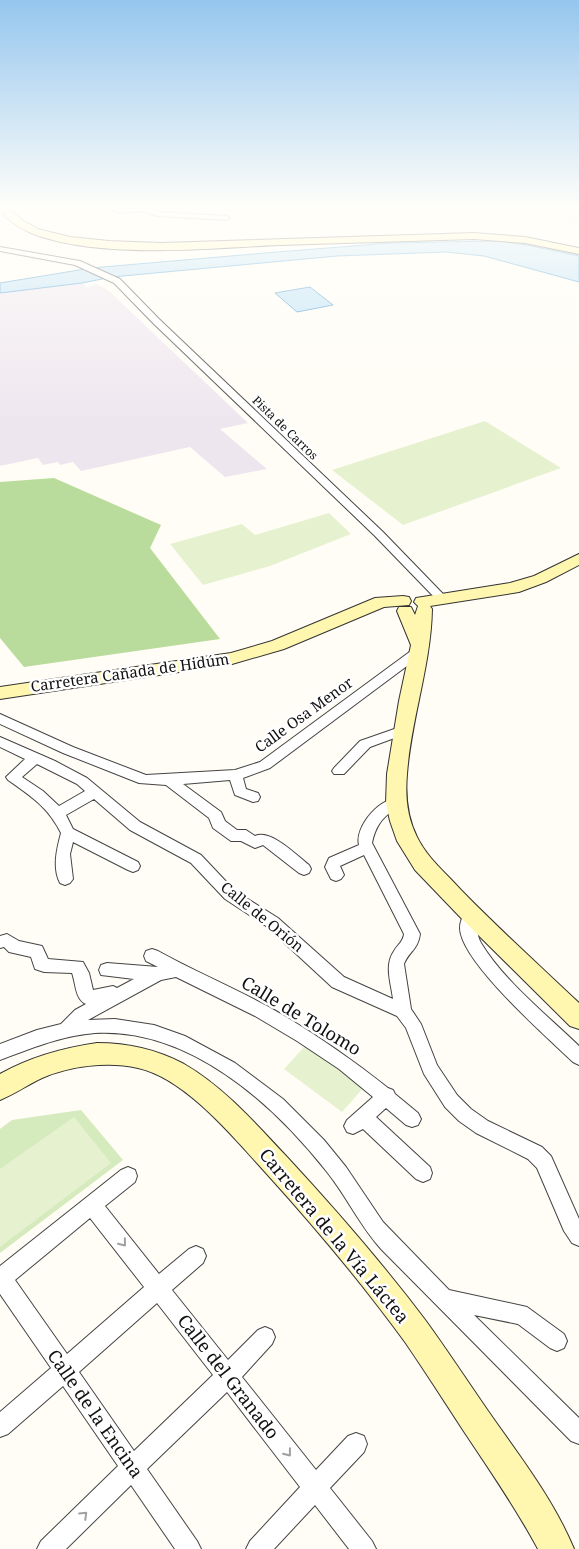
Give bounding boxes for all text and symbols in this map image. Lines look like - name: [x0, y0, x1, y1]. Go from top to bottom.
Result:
- street label: Pista de Carros: [249, 392, 322, 463]
- street label: Carretera Cañada de Hidúm: [29, 648, 230, 696]
- street label: Calle Osa Menor: [250, 672, 356, 757]
- street label: Calle de Orión: [217, 877, 309, 956]
- street label: Calle de Tolomo: [237, 970, 366, 1060]
- street label: Carretera de la Vía Láctea: [254, 1143, 415, 1328]
- one-way arrow: [117, 1237, 125, 1246]
- street label: Calle del Granado: [173, 1309, 285, 1444]
- street label: Calle de la Encina: [43, 1344, 149, 1482]
- one-way arrow: [283, 1447, 291, 1456]
- one-way arrow: [78, 1512, 87, 1521]

